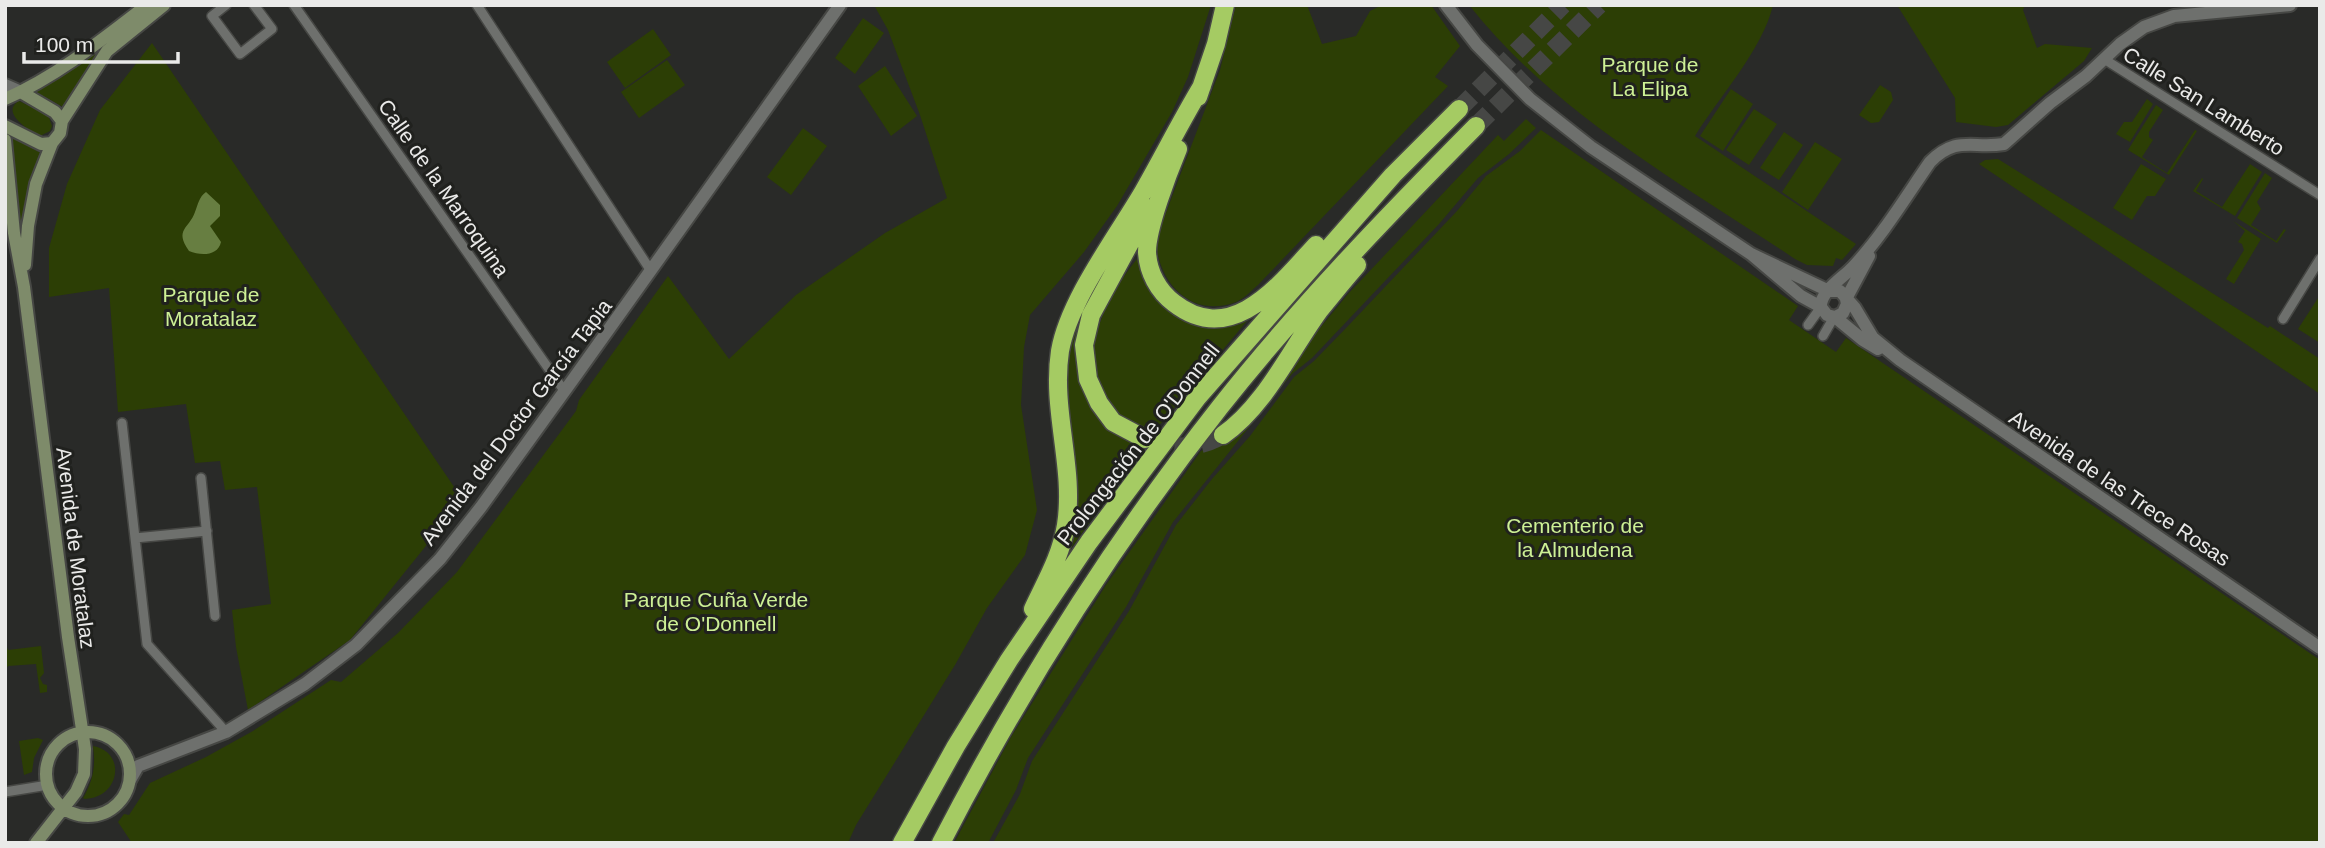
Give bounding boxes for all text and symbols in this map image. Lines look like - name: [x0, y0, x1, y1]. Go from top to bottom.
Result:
- scale bar: [24, 21, 178, 65]
- text: 100 m: [35, 33, 93, 56]
- street label: Calle San Lamberto: [2119, 42, 2289, 160]
- park label: Parque de La Elipa: [1602, 53, 1698, 100]
- street label: Calle de la Marroquina: [374, 95, 514, 281]
- park label: Parque de Moratalaz: [163, 283, 259, 330]
- street label: Avenida del Doctor García Tapia: [416, 294, 616, 549]
- street label: Prolongación de O'Donnell: [1052, 339, 1224, 549]
- street label: Avenida de las Trece Rosas: [2005, 405, 2235, 571]
- street label: Avenida de Moratalaz: [52, 446, 100, 650]
- park label: Cementerio de la Almudena: [1506, 514, 1644, 561]
- park label: Parque Cuña Verde de O'Donnell: [624, 588, 808, 635]

